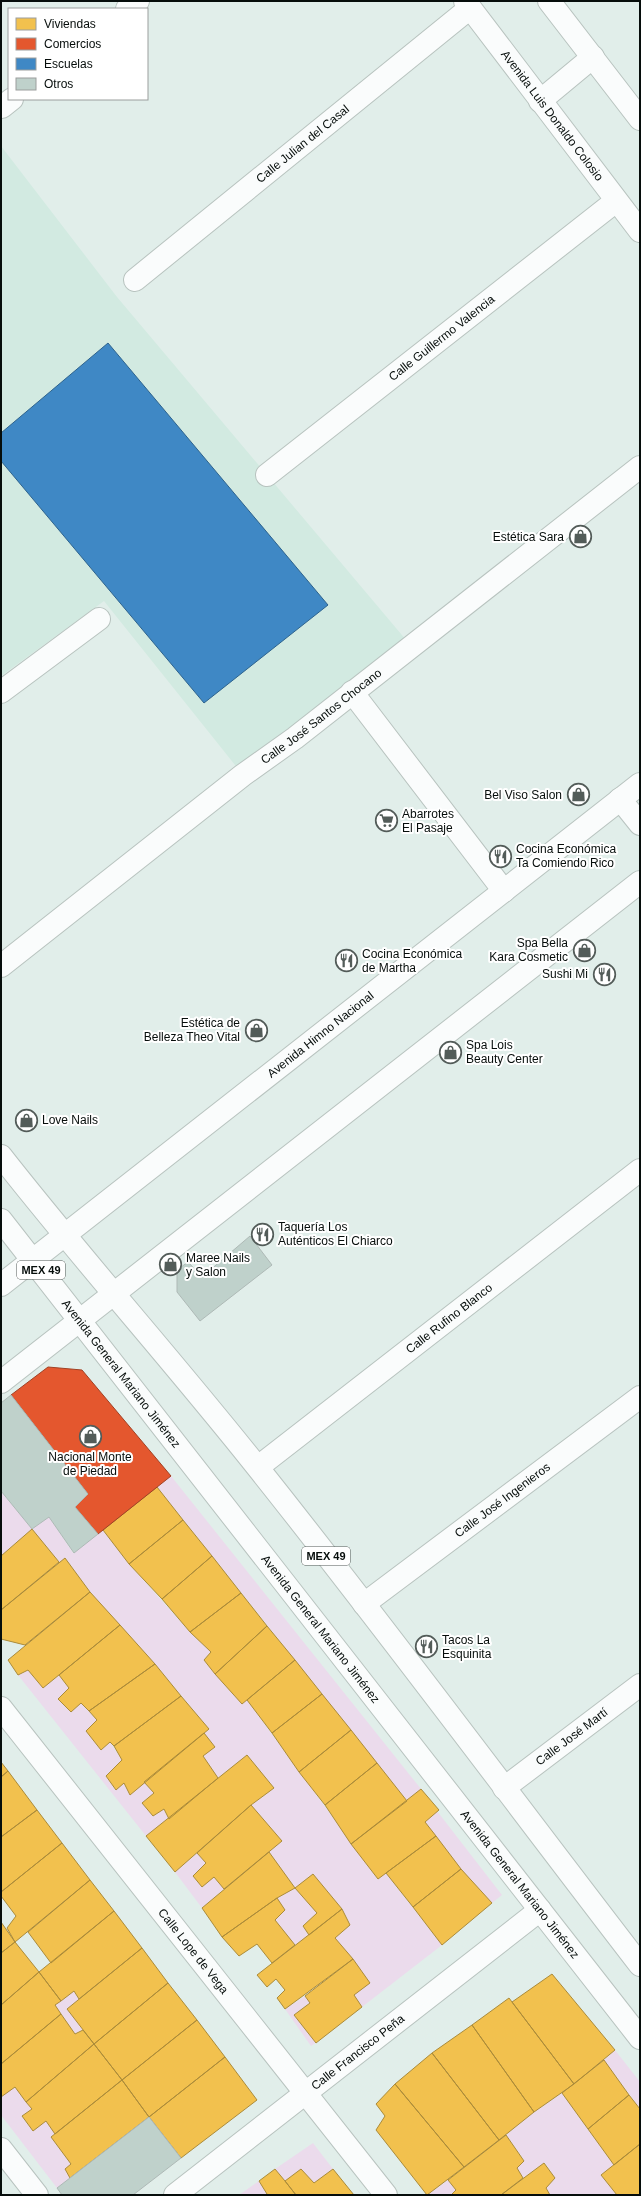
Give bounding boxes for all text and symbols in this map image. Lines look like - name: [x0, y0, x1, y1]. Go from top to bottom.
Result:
- legend: [8, 8, 148, 100]
- text: Viviendas: [44, 17, 96, 31]
- text: Comercios: [44, 37, 101, 51]
- street label: Avenida Luis Donaldo Colosio: [498, 48, 606, 184]
- text: Escuelas: [44, 57, 93, 71]
- text: Otros: [44, 77, 73, 91]
- street label: Calle Julian del Casal: [253, 102, 352, 186]
- street label: Calle Guillermo Valencia: [386, 292, 498, 384]
- shop icon: Estética Sara: [567, 524, 593, 550]
- place label: Estética Sara: [493, 530, 564, 544]
- street label: Calle José Santos Chocano: [258, 666, 385, 767]
- shop icon: Bel Viso Salon: [565, 782, 591, 808]
- place label: Bel Viso Salon: [484, 788, 562, 802]
- place label: Abarrotes El Pasaje: [402, 807, 454, 835]
- supermarket icon: Abarrotes El Pasaje: [374, 808, 400, 834]
- place label: Cocina Económica Ta Comiendo Rico: [516, 842, 616, 870]
- restaurant icon: Cocina Económica Ta Comiendo Rico: [488, 843, 514, 869]
- place label: Spa Bella Kara Cosmetic: [489, 936, 568, 964]
- shop icon: Spa Bella Kara Cosmetic: [571, 937, 597, 963]
- place label: Cocina Económica de Martha: [362, 947, 462, 975]
- restaurant icon: Cocina Económica de Martha: [333, 948, 359, 974]
- restaurant icon: Sushi Mi: [591, 961, 617, 987]
- place label: Sushi Mi: [542, 967, 588, 981]
- street label: Avenida Himno Nacional: [264, 988, 377, 1081]
- place label: Estética de Belleza Theo Vital: [144, 1016, 240, 1044]
- shop icon: Estética de Belleza Theo Vital: [243, 1017, 269, 1043]
- place label: Spa Lois Beauty Center: [466, 1038, 543, 1066]
- shop icon: Spa Lois Beauty Center: [438, 1039, 464, 1065]
- shop icon: Love Nails: [14, 1107, 40, 1133]
- place label: Love Nails: [42, 1113, 98, 1127]
- place label: Taquería Los Auténticos El Chiarco: [278, 1220, 393, 1248]
- restaurant icon: Taquería Los Auténticos El Chiarco: [250, 1221, 276, 1247]
- place label: Maree Nails y Salon: [186, 1251, 250, 1279]
- shop icon: Maree Nails y Salon: [158, 1252, 184, 1278]
- road number: MEX 49: [17, 1261, 65, 1279]
- street label: Calle Rufino Blanco: [403, 1280, 495, 1356]
- street label: Avenida General Mariano Jiménez: [59, 1297, 183, 1451]
- shop icon: Nacional Monte de Piedad: [77, 1423, 103, 1449]
- place label: Nacional Monte de Piedad: [48, 1450, 132, 1478]
- street label: Calle José Ingenieros: [452, 1460, 553, 1540]
- road number: MEX 49: [302, 1547, 350, 1565]
- street label: Avenida General Mariano Jiménez: [258, 1552, 383, 1706]
- place label: Tacos La Esquinita: [442, 1633, 492, 1661]
- restaurant icon: Tacos La Esquinita: [413, 1634, 439, 1660]
- street label: Calle José Martí: [533, 1704, 611, 1768]
- street label: Avenida General Mariano Jiménez: [458, 1807, 582, 1961]
- street label: Calle Lope de Vega: [155, 1906, 231, 1997]
- street label: Calle Francisco Peña: [309, 2011, 407, 2093]

